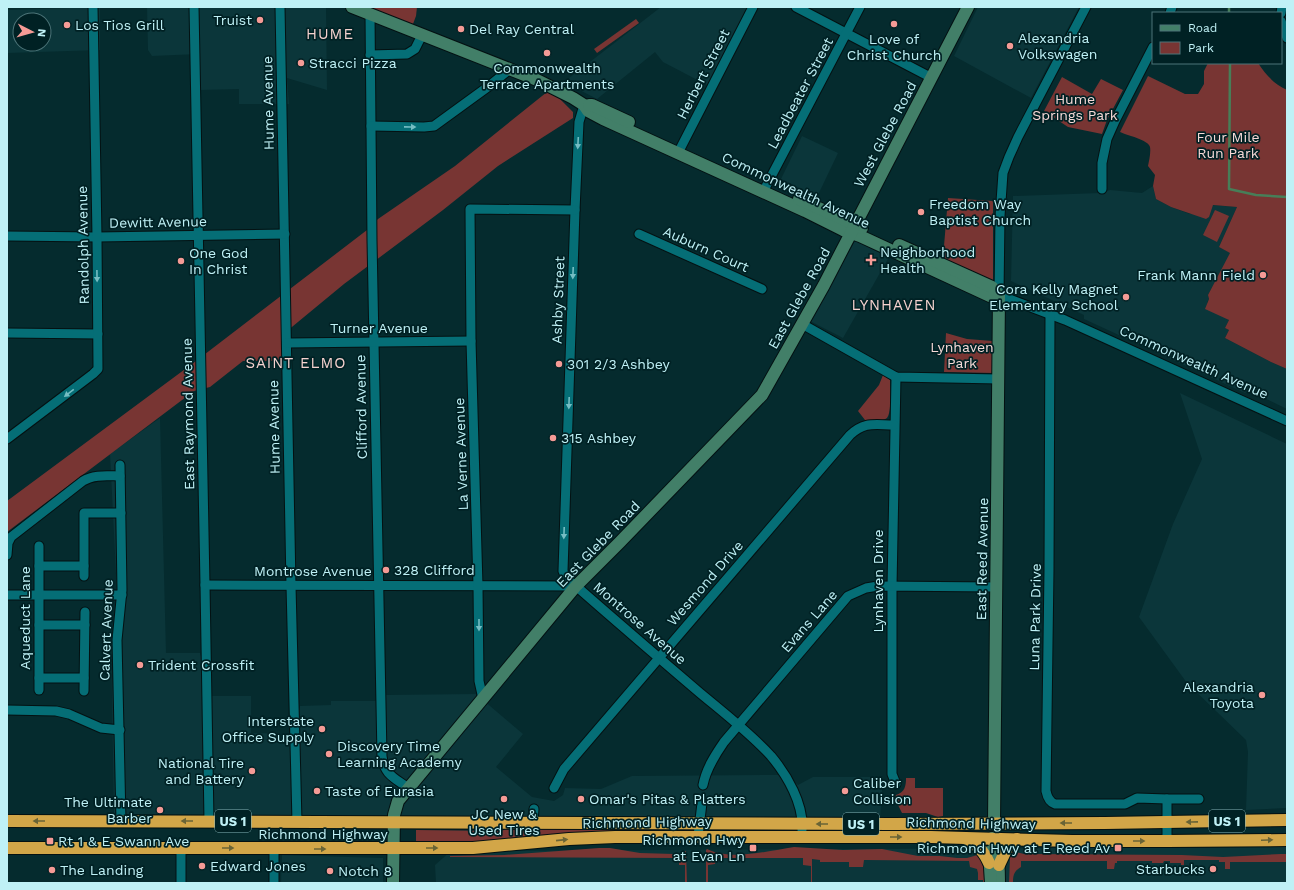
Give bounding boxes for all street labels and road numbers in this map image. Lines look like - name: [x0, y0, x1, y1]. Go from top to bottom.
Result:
- street label: Herbert Street: [673, 26, 733, 122]
- street label: Leadbeater Street: [764, 35, 836, 151]
- street label: Hume Avenue: [259, 56, 277, 150]
- street label: West Glebe Road: [850, 78, 920, 190]
- street label: Commonwealth Avenue: [719, 149, 873, 231]
- street label: Randolph Avenue: [74, 186, 92, 304]
- street label: Dewitt Avenue: [109, 213, 207, 231]
- street label: Auburn Court: [661, 223, 751, 275]
- street label: East Glebe Road: [765, 245, 833, 351]
- street label: Ashby Street: [548, 256, 568, 344]
- street label: Turner Avenue: [330, 320, 428, 336]
- street label: Commonwealth Avenue: [1117, 322, 1271, 402]
- street label: East Raymond Avenue: [179, 338, 197, 490]
- street label: Clifford Avenue: [352, 354, 370, 460]
- street label: Hume Avenue: [265, 380, 283, 474]
- street label: La Verne Avenue: [451, 397, 471, 511]
- street label: East Glebe Road: [553, 498, 643, 590]
- street label: East Reed Avenue: [973, 498, 991, 620]
- street label: Lynhaven Drive: [870, 530, 886, 632]
- street label: Wesmond Drive: [664, 537, 746, 629]
- street label: Montrose Avenue: [254, 563, 372, 579]
- street label: Luna Park Drive: [1026, 563, 1044, 671]
- street label: Aqueduct Lane: [17, 566, 33, 670]
- street label: Montrose Avenue: [590, 578, 690, 668]
- street label: Calvert Avenue: [96, 579, 116, 681]
- street label: Evans Lane: [778, 587, 840, 655]
- road number: US 1: [215, 810, 251, 832]
- road number: US 1: [1209, 810, 1245, 832]
- street label: Richmond Highway: [582, 813, 713, 831]
- road number: US 1: [843, 813, 879, 835]
- street label: Richmond Highway: [906, 814, 1037, 832]
- street label: Richmond Highway: [258, 826, 389, 842]

